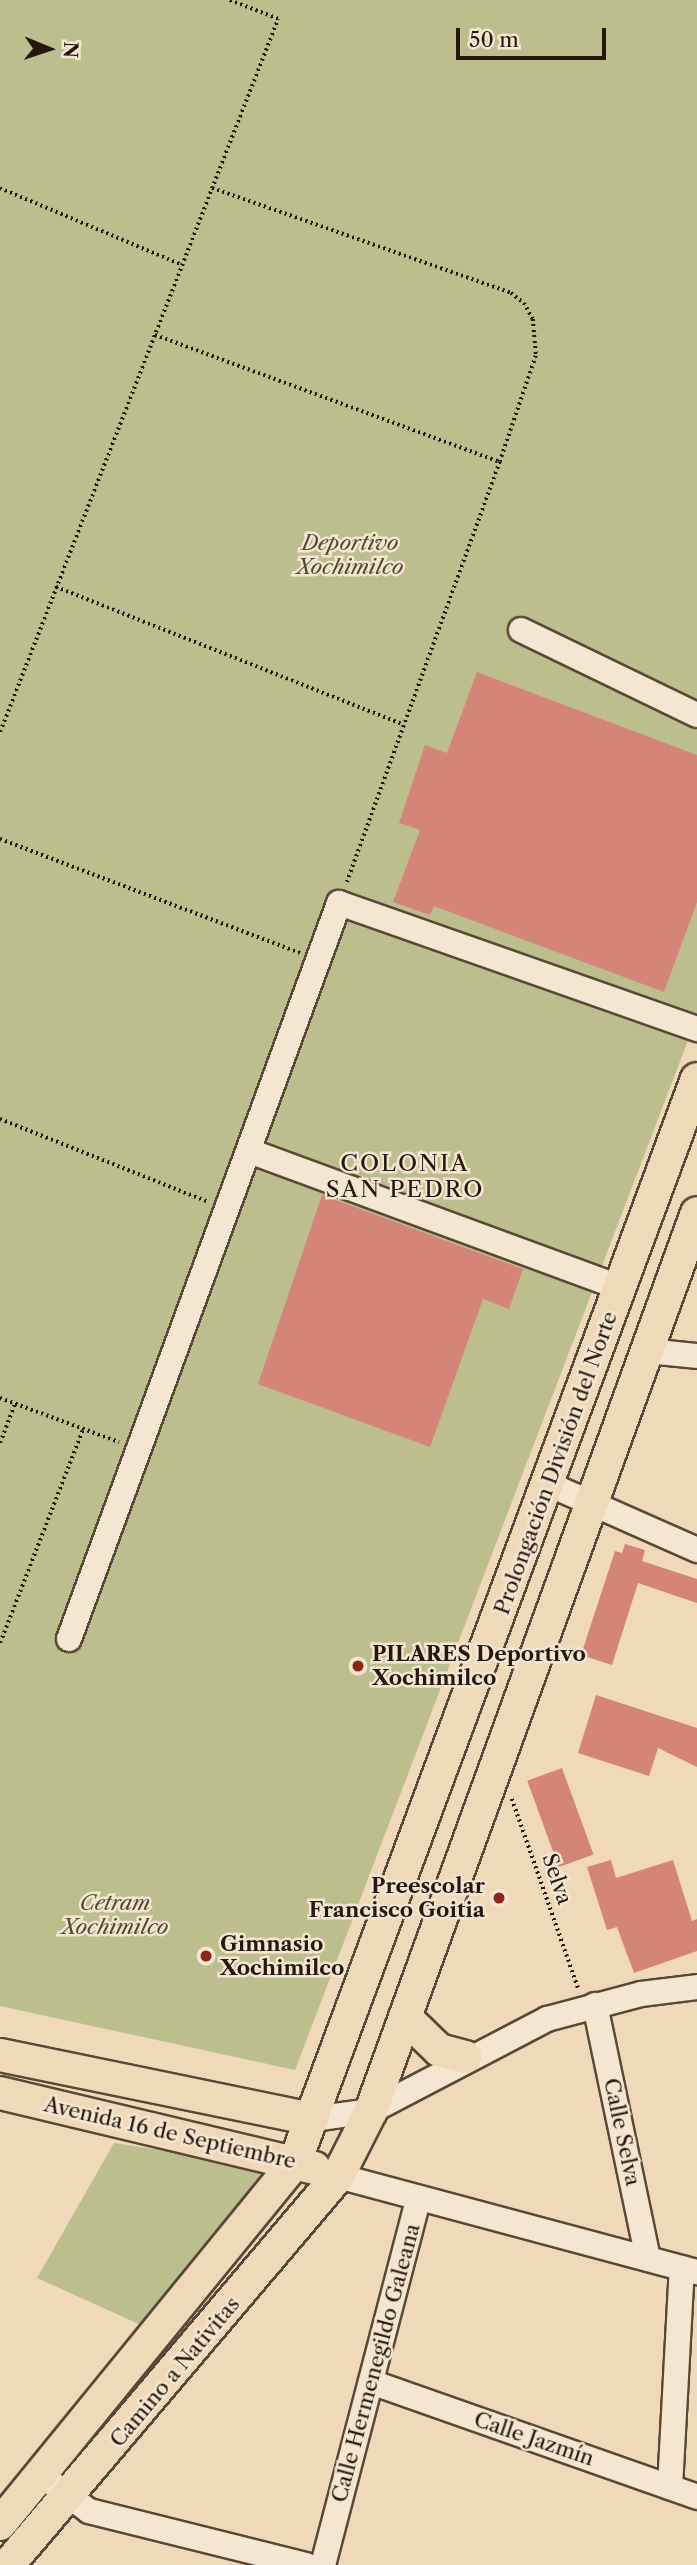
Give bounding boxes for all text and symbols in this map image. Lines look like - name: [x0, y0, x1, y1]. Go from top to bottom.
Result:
- north arrow: [14, 14, 84, 84]
- scale bar: [459, 14, 610, 58]
- text: 50 m: [469, 27, 519, 52]
- text: N: [59, 41, 82, 58]
- park label: Deportivo Xochimilco: [297, 530, 403, 580]
- district label: COLONIA SAN PEDRO: [327, 1149, 483, 1203]
- street label: Prolongación División del Norte: [489, 1308, 623, 1618]
- place label: PILARES Deportivo Xochimilco: [372, 1641, 586, 1691]
- marker: PILARES Deportivo Xochimilco: [350, 1658, 366, 1674]
- street label: Selva: [537, 1850, 577, 1908]
- place label: Preescolar Francisco Goitia: [309, 1873, 485, 1923]
- park label: Cetram Xochimilco: [62, 1890, 168, 1940]
- marker: Preescolar Francisco Goitia: [491, 1890, 507, 1906]
- place label: Gimnasio Xochimilco: [220, 1931, 344, 1981]
- marker: Gimnasio Xochimilco: [198, 1948, 214, 1964]
- street label: Calle Selva: [598, 2076, 646, 2188]
- street label: Avenida 16 de Septiembre: [41, 2092, 299, 2174]
- street label: Calle Hermenegildo Galeana: [327, 2221, 425, 2505]
- street label: Camino a Nativitas: [105, 2292, 245, 2452]
- street label: Calle Jazmín: [471, 2407, 597, 2471]

